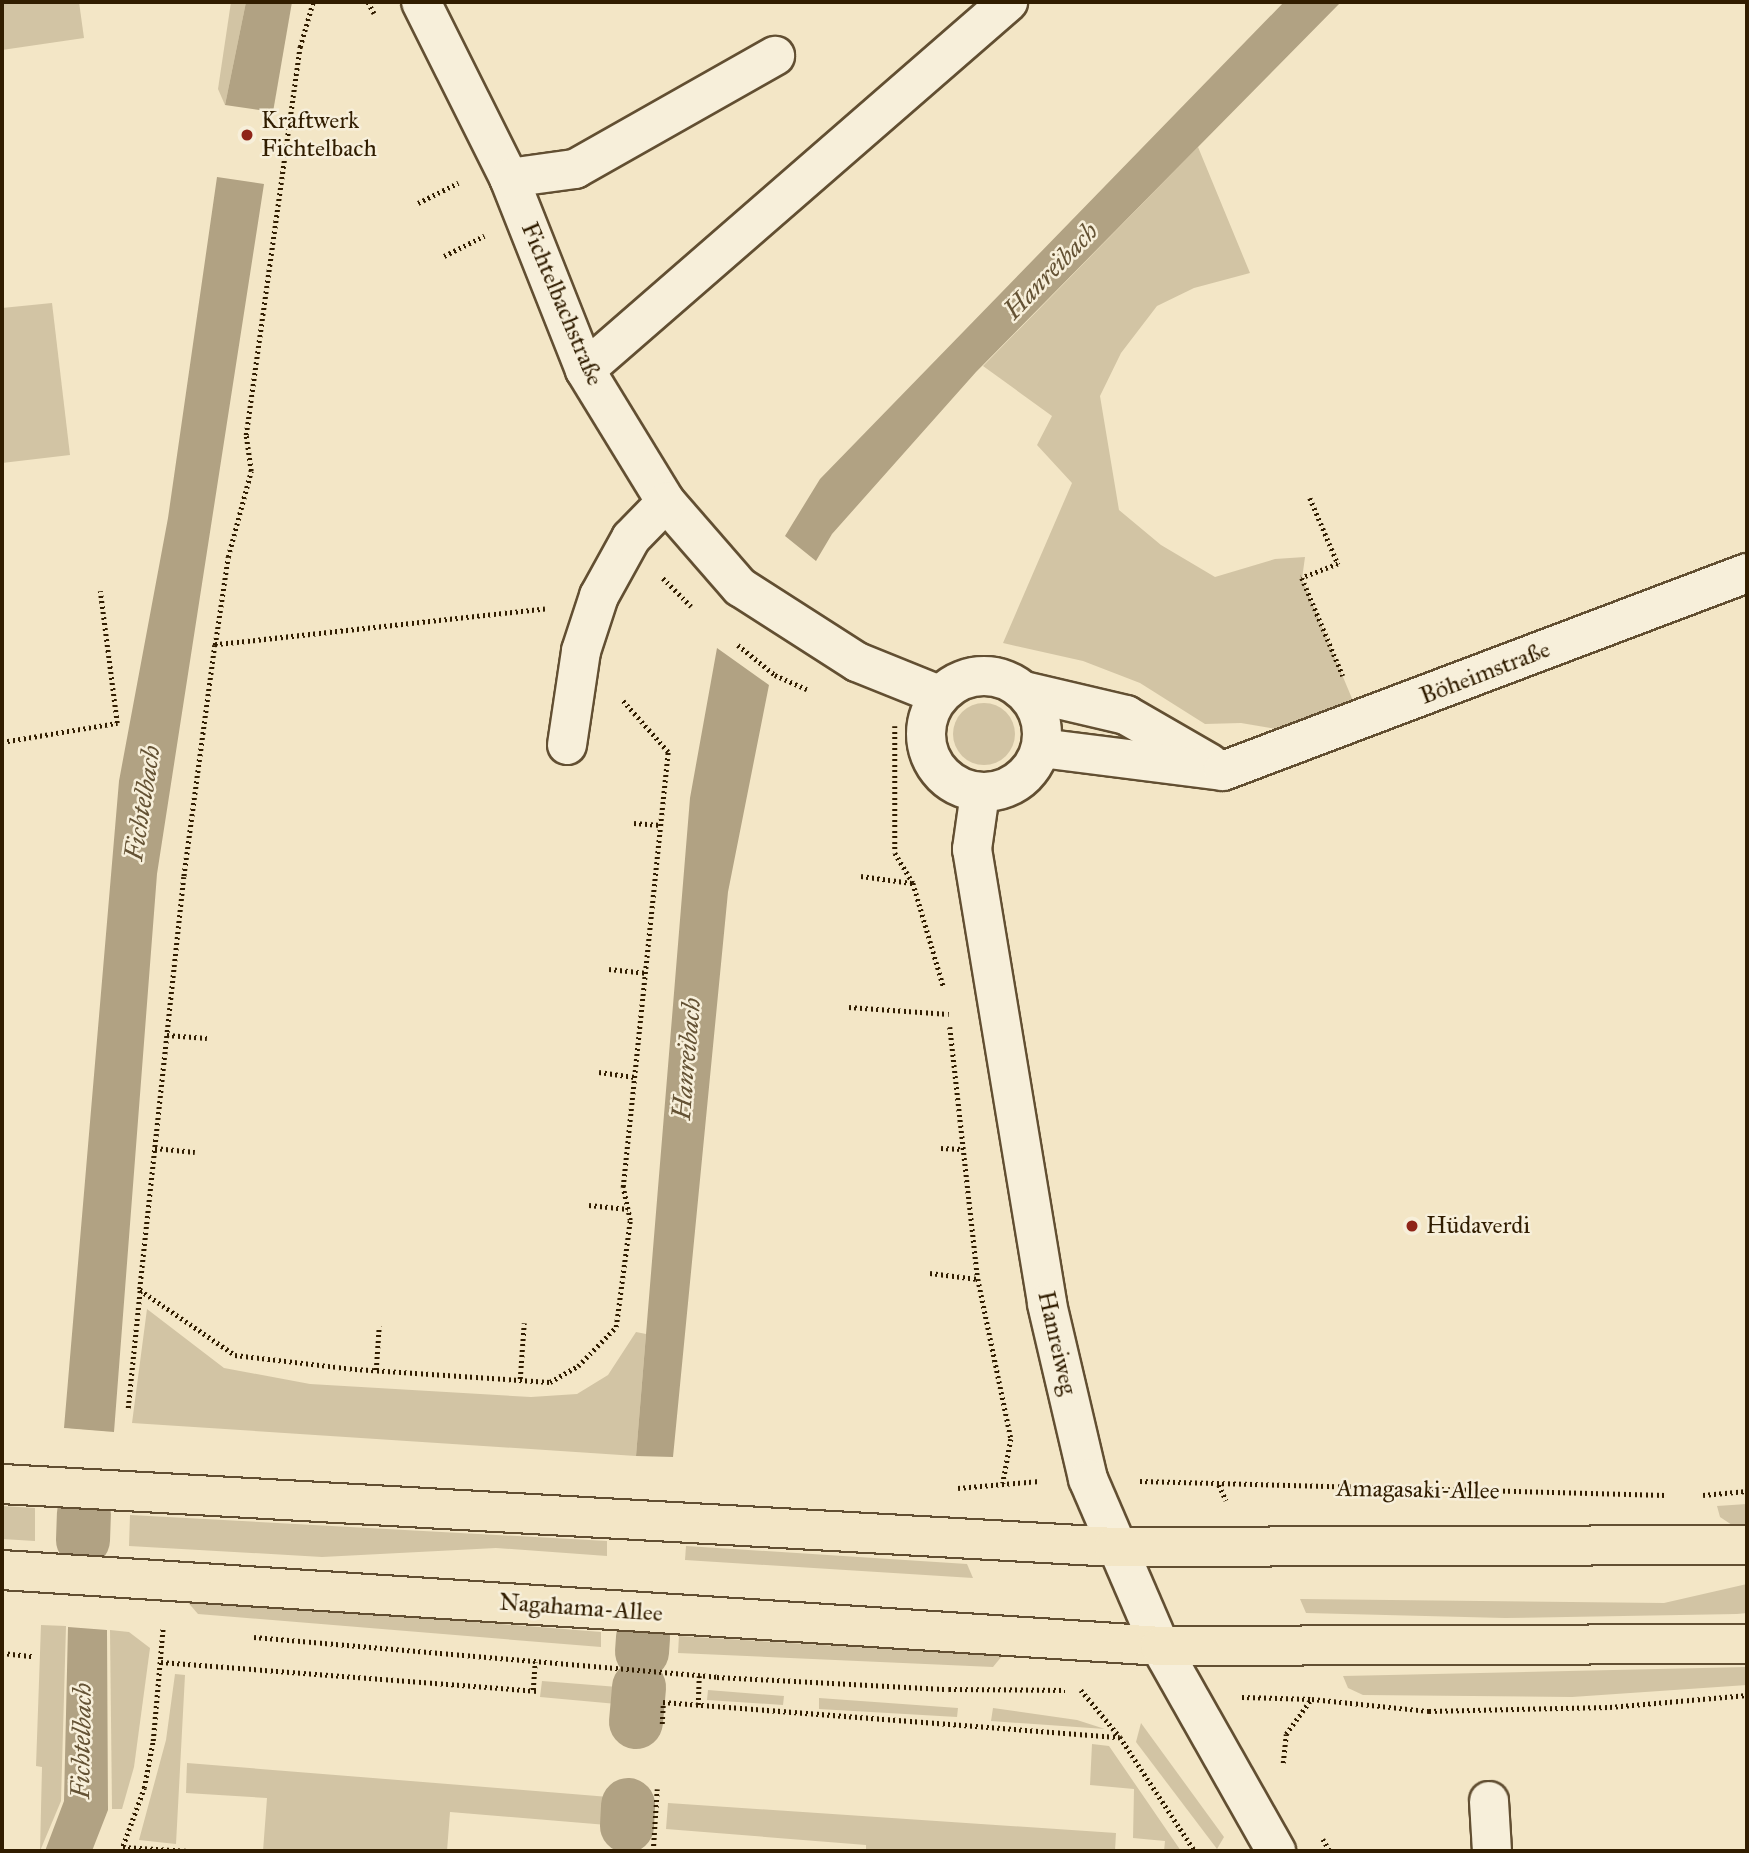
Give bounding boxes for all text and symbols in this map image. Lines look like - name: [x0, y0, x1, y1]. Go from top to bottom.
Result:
- place label: Kraftwerk Fichtelbach: [261, 107, 377, 163]
- marker: Kraftwerk Fichtelbach: [239, 127, 255, 143]
- water label: Hanreibach: [997, 216, 1105, 326]
- street label: Fichtelbachstraße: [515, 218, 609, 390]
- street label: Böheimstraße: [1416, 635, 1554, 711]
- water label: Fichtelbach: [118, 743, 168, 863]
- water label: Hanreibach: [666, 997, 708, 1121]
- place label: Hüdaverdi: [1426, 1212, 1530, 1240]
- marker: Hüdaverdi: [1404, 1218, 1420, 1234]
- street label: Hanreiweg: [1031, 1288, 1083, 1398]
- street label: Amagasaki-Allee: [1336, 1474, 1500, 1506]
- street label: Nagahama-Allee: [498, 1588, 664, 1628]
- water label: Fichtelbach: [65, 1683, 99, 1799]

